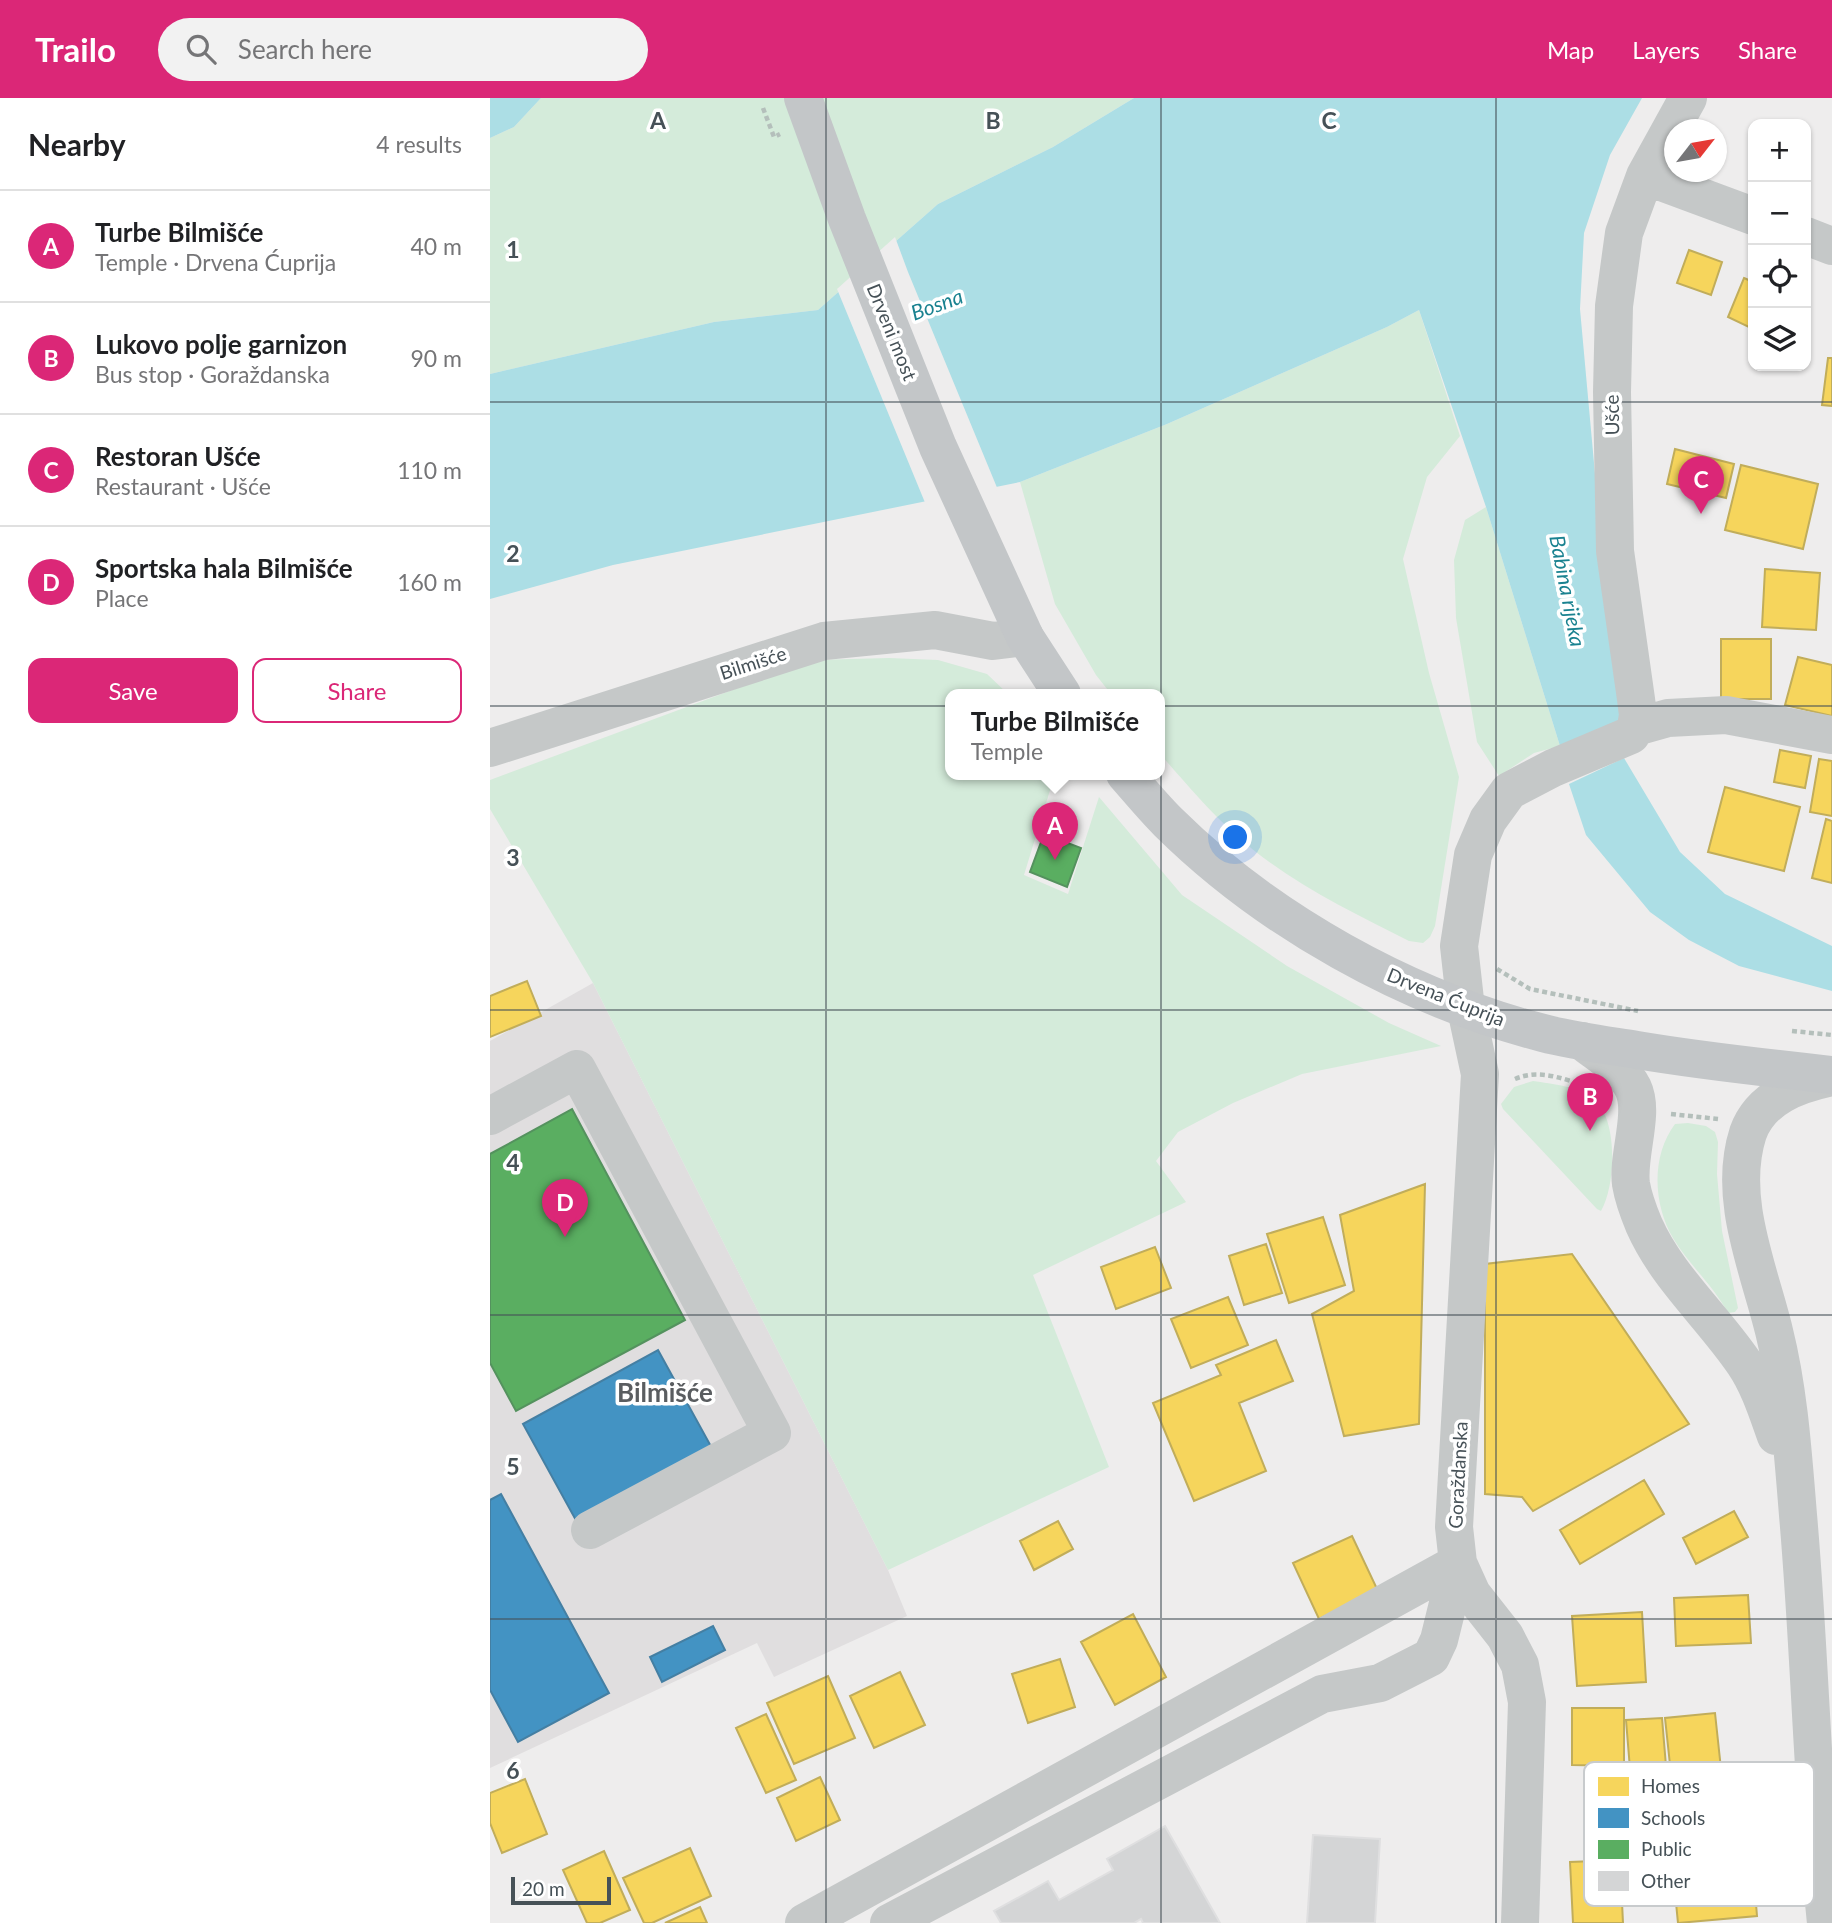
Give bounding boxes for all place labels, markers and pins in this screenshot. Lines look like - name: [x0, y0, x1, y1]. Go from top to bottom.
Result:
- pin: C: [1678, 456, 1724, 514]
- pin: A: [1032, 802, 1078, 860]
- pin: B: [1567, 1073, 1613, 1131]
- pin: D: [542, 1179, 588, 1237]

